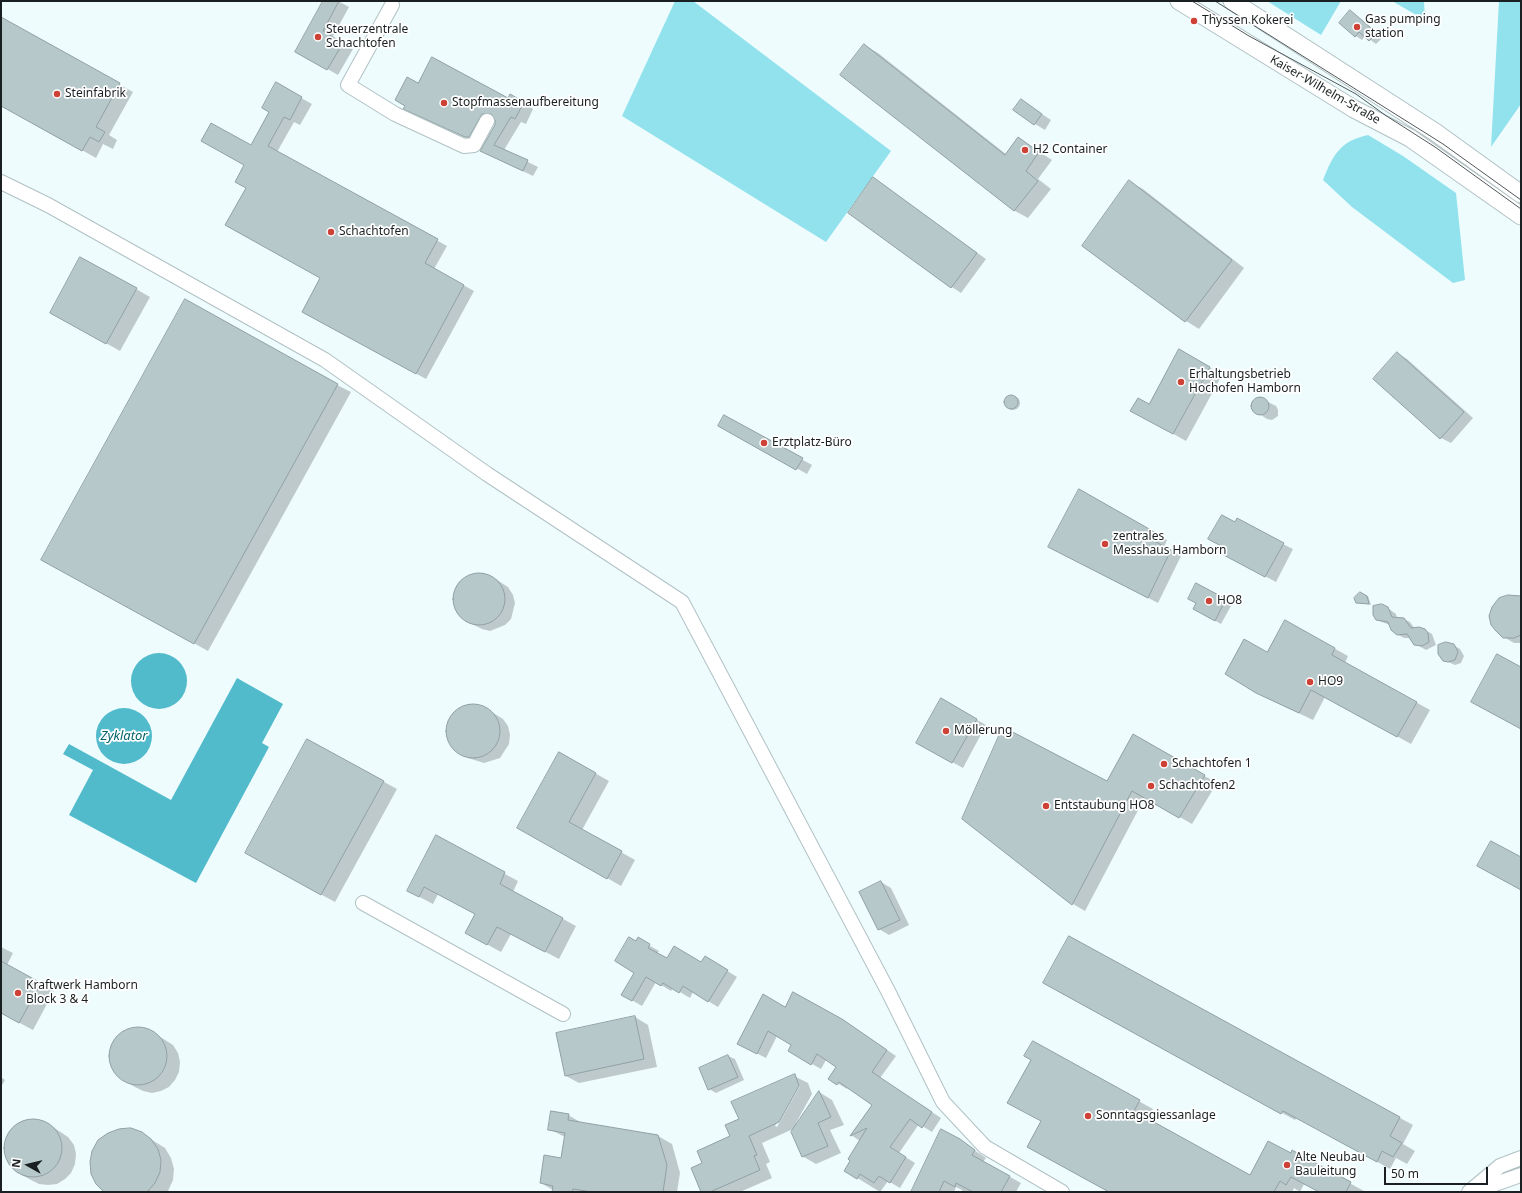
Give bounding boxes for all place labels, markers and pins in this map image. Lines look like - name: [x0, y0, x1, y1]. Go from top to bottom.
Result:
- place label: Gas pumping station: [1365, 13, 1441, 41]
- place label: Thyssen Kokerei: [1202, 14, 1293, 28]
- marker: Thyssen Kokerei: [1189, 16, 1199, 26]
- marker: Gas pumping station: [1352, 22, 1362, 32]
- place label: Steuerzentrale Schachtofen: [326, 23, 408, 51]
- marker: Steuerzentrale Schachtofen: [313, 32, 323, 42]
- place label: Steinfabrik: [65, 87, 126, 101]
- marker: Steinfabrik: [52, 89, 62, 99]
- place label: Stopfmassenaufbereitung: [452, 96, 599, 110]
- marker: Stopfmassenaufbereitung: [439, 98, 449, 108]
- place label: H2 Container: [1033, 143, 1107, 157]
- marker: H2 Container: [1020, 145, 1030, 155]
- place label: Schachtofen: [339, 225, 409, 239]
- marker: Schachtofen: [326, 227, 336, 237]
- place label: Erhaltungsbetrieb Hochofen Hamborn: [1189, 368, 1301, 396]
- marker: Erhaltungsbetrieb Hochofen Hamborn: [1176, 377, 1186, 387]
- place label: Erztplatz-Büro: [772, 436, 852, 450]
- marker: Erztplatz-Büro: [759, 438, 769, 448]
- place label: zentrales Messhaus Hamborn: [1113, 530, 1226, 558]
- marker: zentrales Messhaus Hamborn: [1100, 539, 1110, 549]
- place label: HO8: [1217, 594, 1242, 608]
- marker: HO8: [1204, 596, 1214, 606]
- place label: HO9: [1318, 675, 1343, 689]
- marker: HO9: [1305, 677, 1315, 687]
- place label: Möllerung: [954, 724, 1012, 738]
- marker: Möllerung: [941, 726, 951, 736]
- place label: Schachtofen 1: [1172, 757, 1252, 771]
- marker: Schachtofen 1: [1159, 759, 1169, 769]
- place label: Schachtofen2: [1159, 779, 1235, 793]
- marker: Schachtofen2: [1146, 781, 1156, 791]
- place label: Entstaubung HO8: [1054, 799, 1154, 813]
- marker: Entstaubung HO8: [1041, 801, 1051, 811]
- place label: Kraftwerk Hamborn Block 3 & 4: [26, 979, 138, 1007]
- marker: Kraftwerk Hamborn Block 3 & 4: [13, 988, 23, 998]
- place label: Sonntagsgiessanlage: [1096, 1109, 1216, 1123]
- marker: Sonntagsgiessanlage: [1083, 1111, 1093, 1121]
- place label: Alte Neubau Bauleitung: [1295, 1151, 1365, 1179]
- marker: Alte Neubau Bauleitung: [1282, 1160, 1292, 1170]

